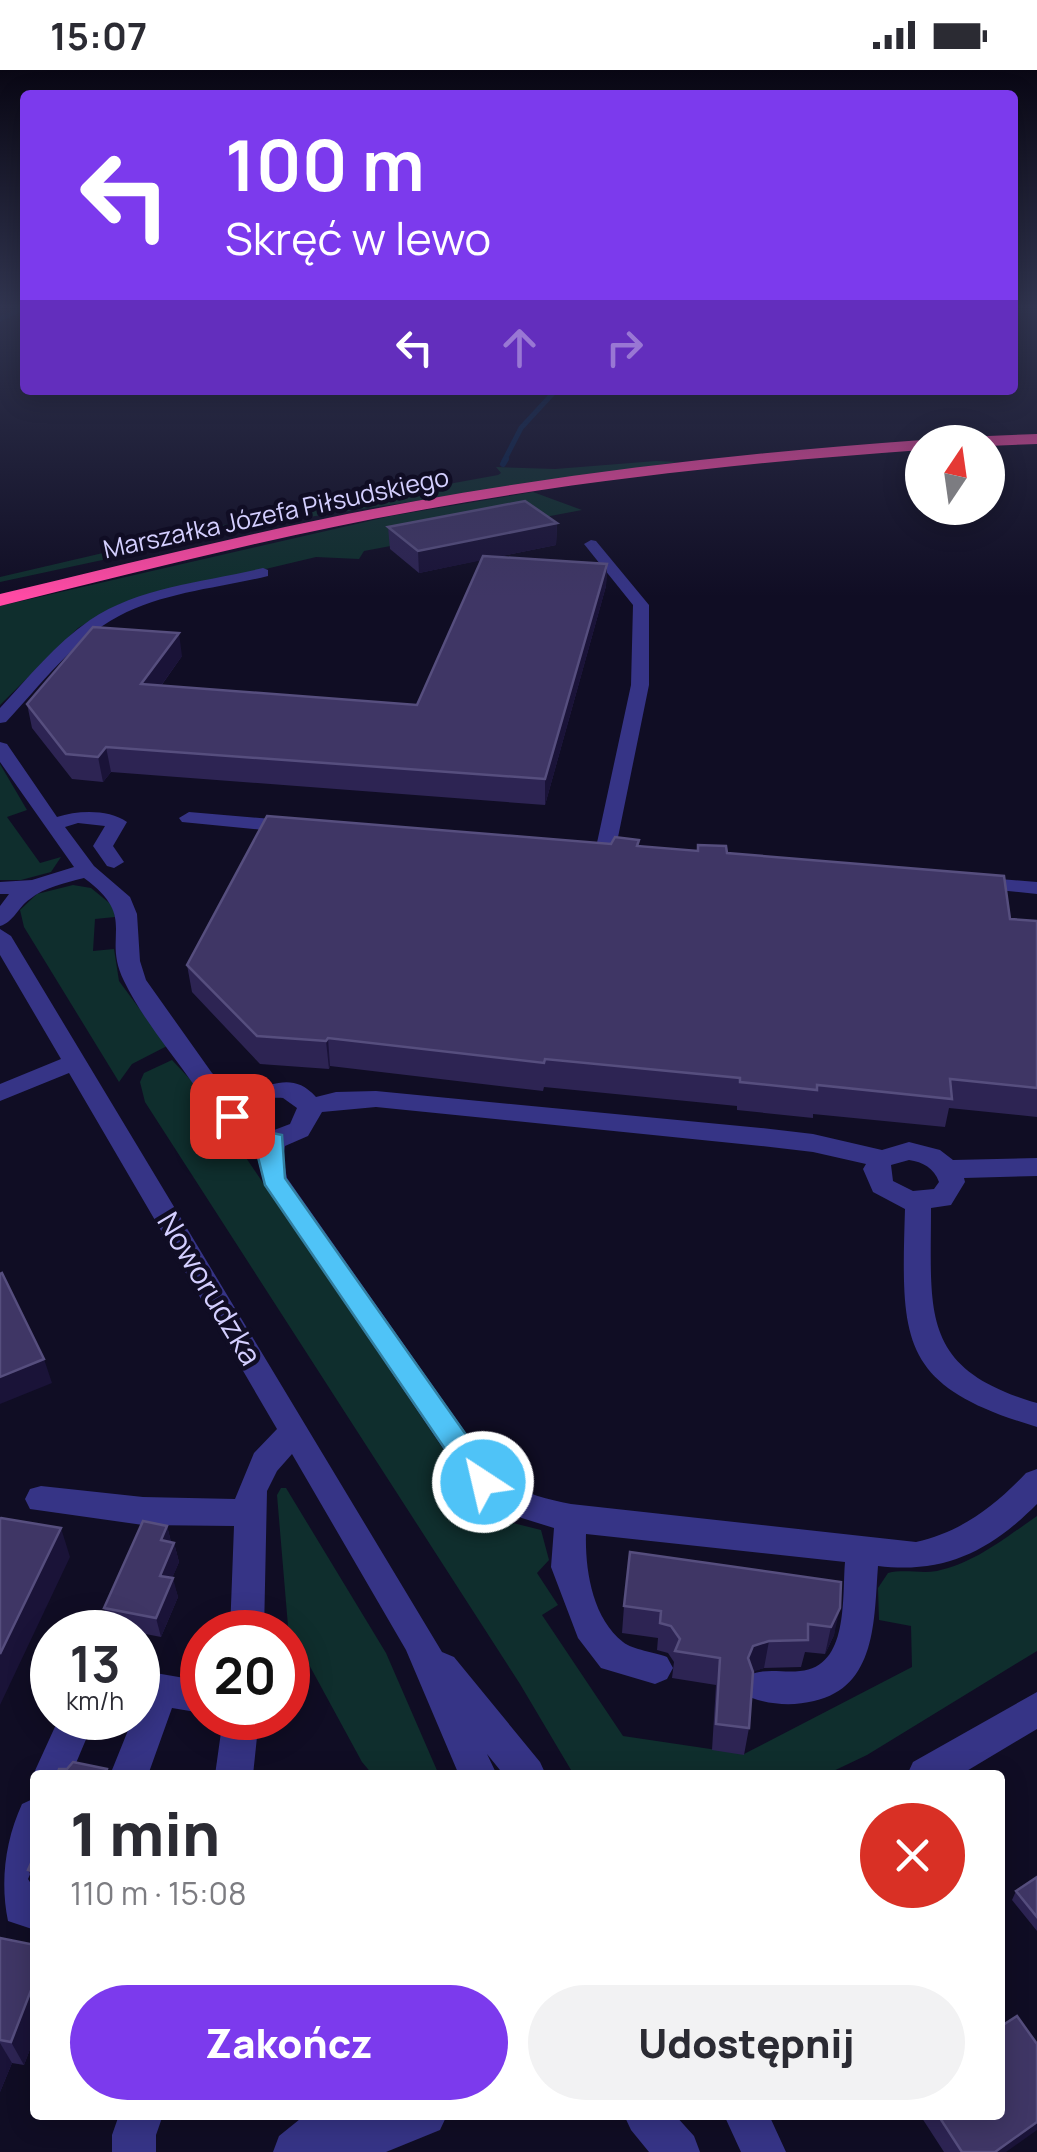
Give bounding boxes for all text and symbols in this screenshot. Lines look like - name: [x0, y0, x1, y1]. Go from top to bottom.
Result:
- text: 15:07: [50, 9, 147, 61]
- text: 100 m: [225, 116, 425, 212]
- icon: left: [60, 130, 190, 260]
- text: Skręć w lewo: [225, 207, 491, 269]
- icon: left: [387, 320, 442, 375]
- icon: ahead: [492, 320, 547, 375]
- icon: right: [597, 320, 652, 375]
- north arrow: [905, 425, 1005, 525]
- map controls: [905, 425, 1005, 525]
- street label: Marszałka Józefa Piłsudskiego: [100, 459, 452, 566]
- pin: [190, 1074, 275, 1159]
- icon: arrive: [205, 1089, 260, 1144]
- street label: Noworudzka: [148, 1204, 272, 1372]
- position arrow: [431, 1430, 535, 1534]
- speed limit sign: 20: [180, 1610, 310, 1740]
- text: 13: [70, 1629, 120, 1697]
- text: km/h: [66, 1683, 124, 1718]
- text: 1 min: [70, 1792, 220, 1874]
- button: close: [860, 1803, 965, 1908]
- text: 110 m · 15:08: [70, 1871, 247, 1915]
- button: Zakończ: [70, 1985, 508, 2100]
- button: Udostępnij: [528, 1985, 965, 2100]

